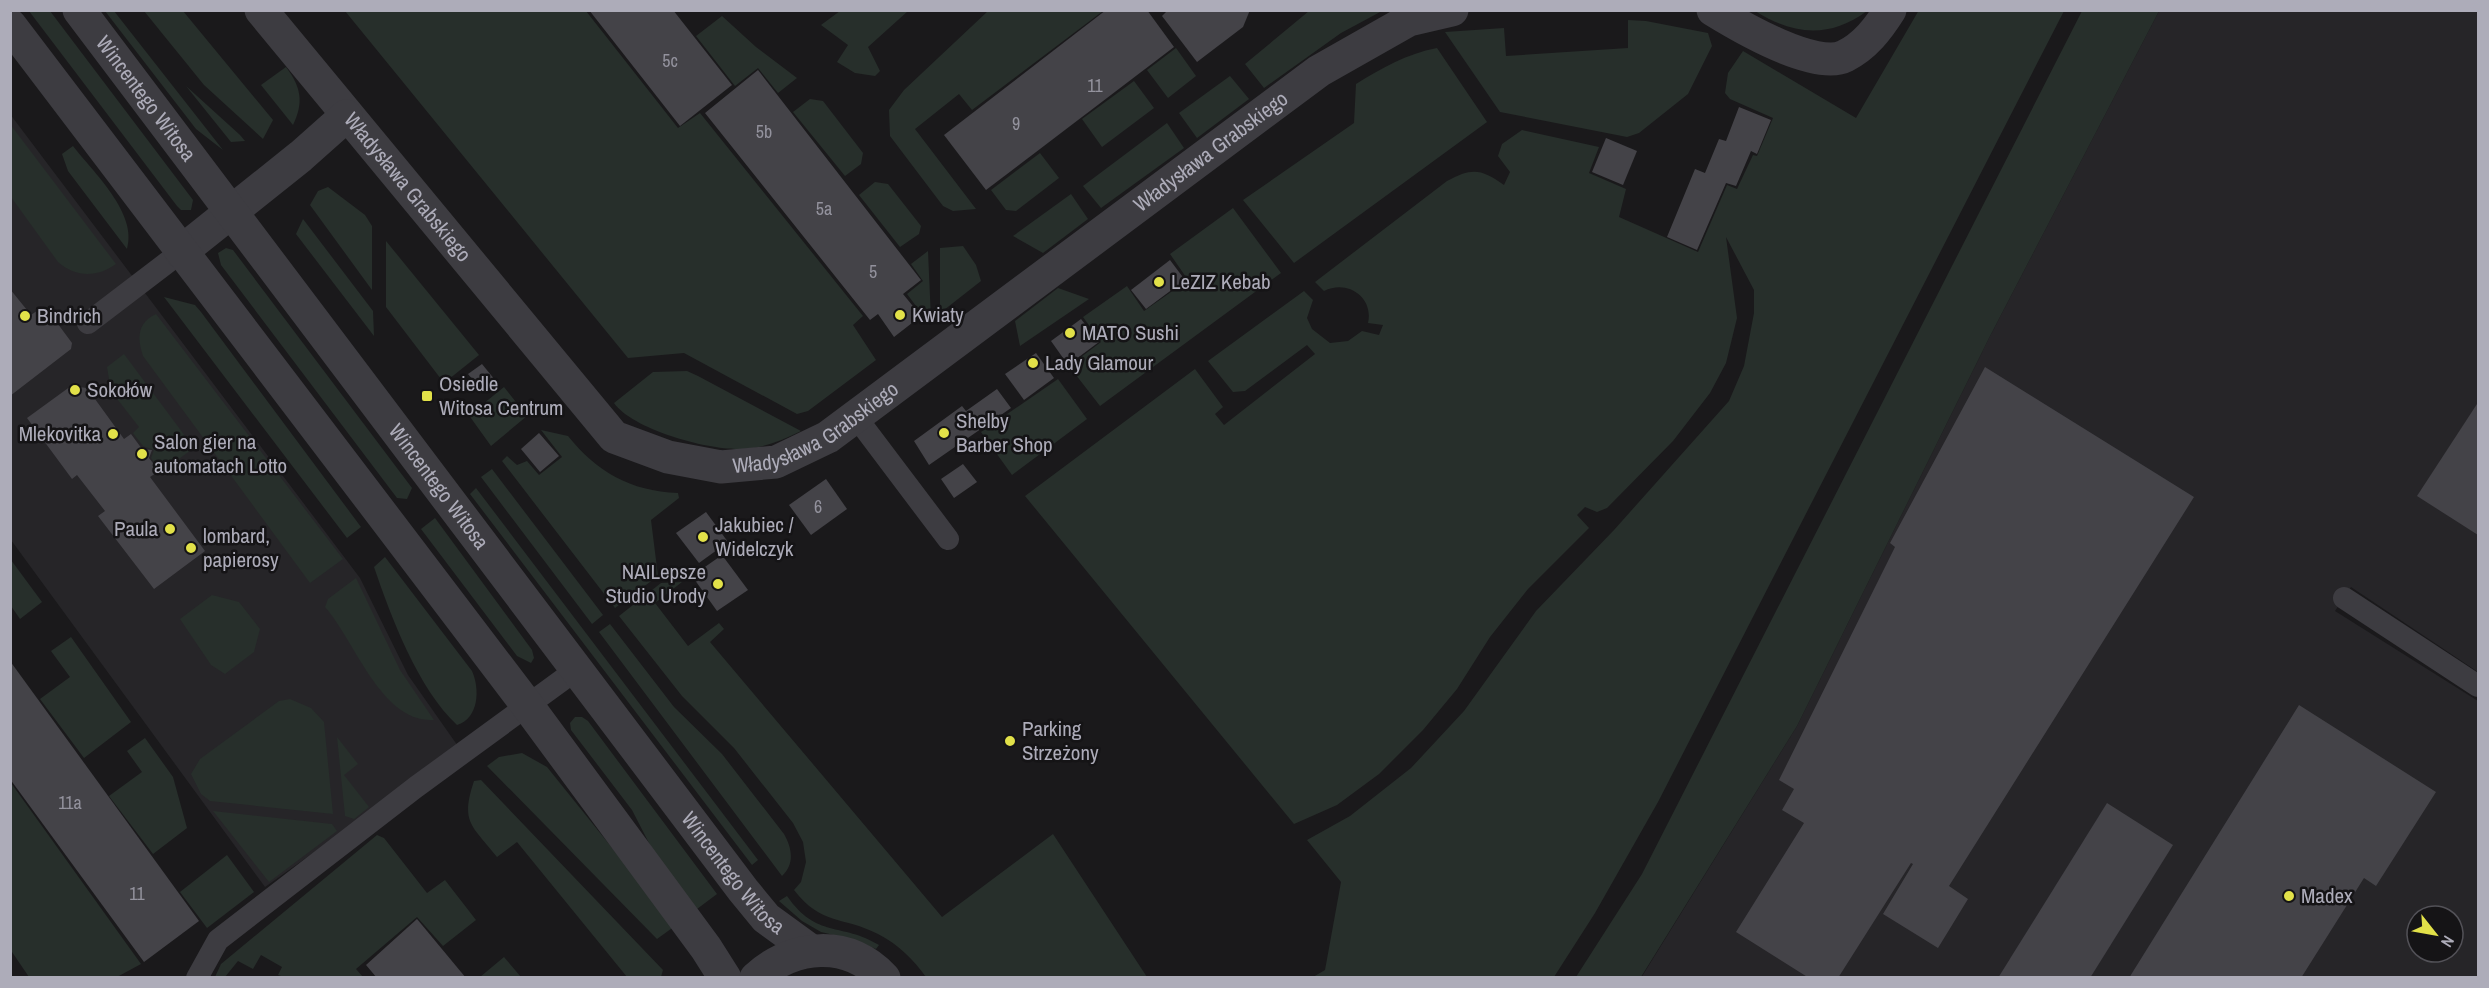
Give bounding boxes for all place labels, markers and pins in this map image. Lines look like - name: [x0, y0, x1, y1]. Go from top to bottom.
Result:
- place label: LeZIZ Kebab: [1171, 267, 1271, 296]
- marker: LeZIZ Kebab: [1152, 275, 1166, 289]
- place label: Kwiaty: [912, 300, 964, 329]
- place label: Bindrich: [37, 301, 101, 330]
- marker: Kwiaty: [893, 308, 907, 322]
- marker: Bindrich: [18, 309, 32, 323]
- place label: MATO Sushi: [1082, 318, 1179, 347]
- marker: MATO Sushi: [1063, 326, 1077, 340]
- place label: Lady Glamour: [1045, 348, 1153, 377]
- marker: Lady Glamour: [1026, 356, 1040, 370]
- place label: Osiedle Witosa Centrum: [439, 369, 563, 422]
- place label: Sokołów: [87, 375, 153, 404]
- marker: Sokołów: [68, 383, 82, 397]
- marker: Osiedle Witosa Centrum: [420, 389, 434, 403]
- place label: Shelby Barber Shop: [956, 406, 1053, 459]
- place label: Mlekovitka: [19, 419, 101, 448]
- marker: Shelby Barber Shop: [937, 426, 951, 440]
- marker: Mlekovitka: [106, 427, 120, 441]
- place label: Salon gier na automatach Lotto: [154, 427, 287, 480]
- marker: Salon gier na automatach Lotto: [135, 447, 149, 461]
- place label: Jakubiec / Widelczyk: [715, 510, 794, 563]
- place label: Paula: [114, 514, 158, 543]
- place label: lombard, papierosy: [203, 521, 279, 574]
- marker: Paula: [163, 522, 177, 536]
- marker: Jakubiec / Widelczyk: [696, 530, 710, 544]
- marker: lombard, papierosy: [184, 541, 198, 555]
- place label: NAILepsze Studio Urody: [605, 557, 706, 610]
- marker: NAILepsze Studio Urody: [711, 577, 725, 591]
- place label: Parking Strzeżony: [1022, 714, 1099, 767]
- marker: Parking Strzeżony: [1003, 734, 1017, 748]
- place label: Madex: [2301, 881, 2353, 910]
- marker: Madex: [2282, 889, 2296, 903]

